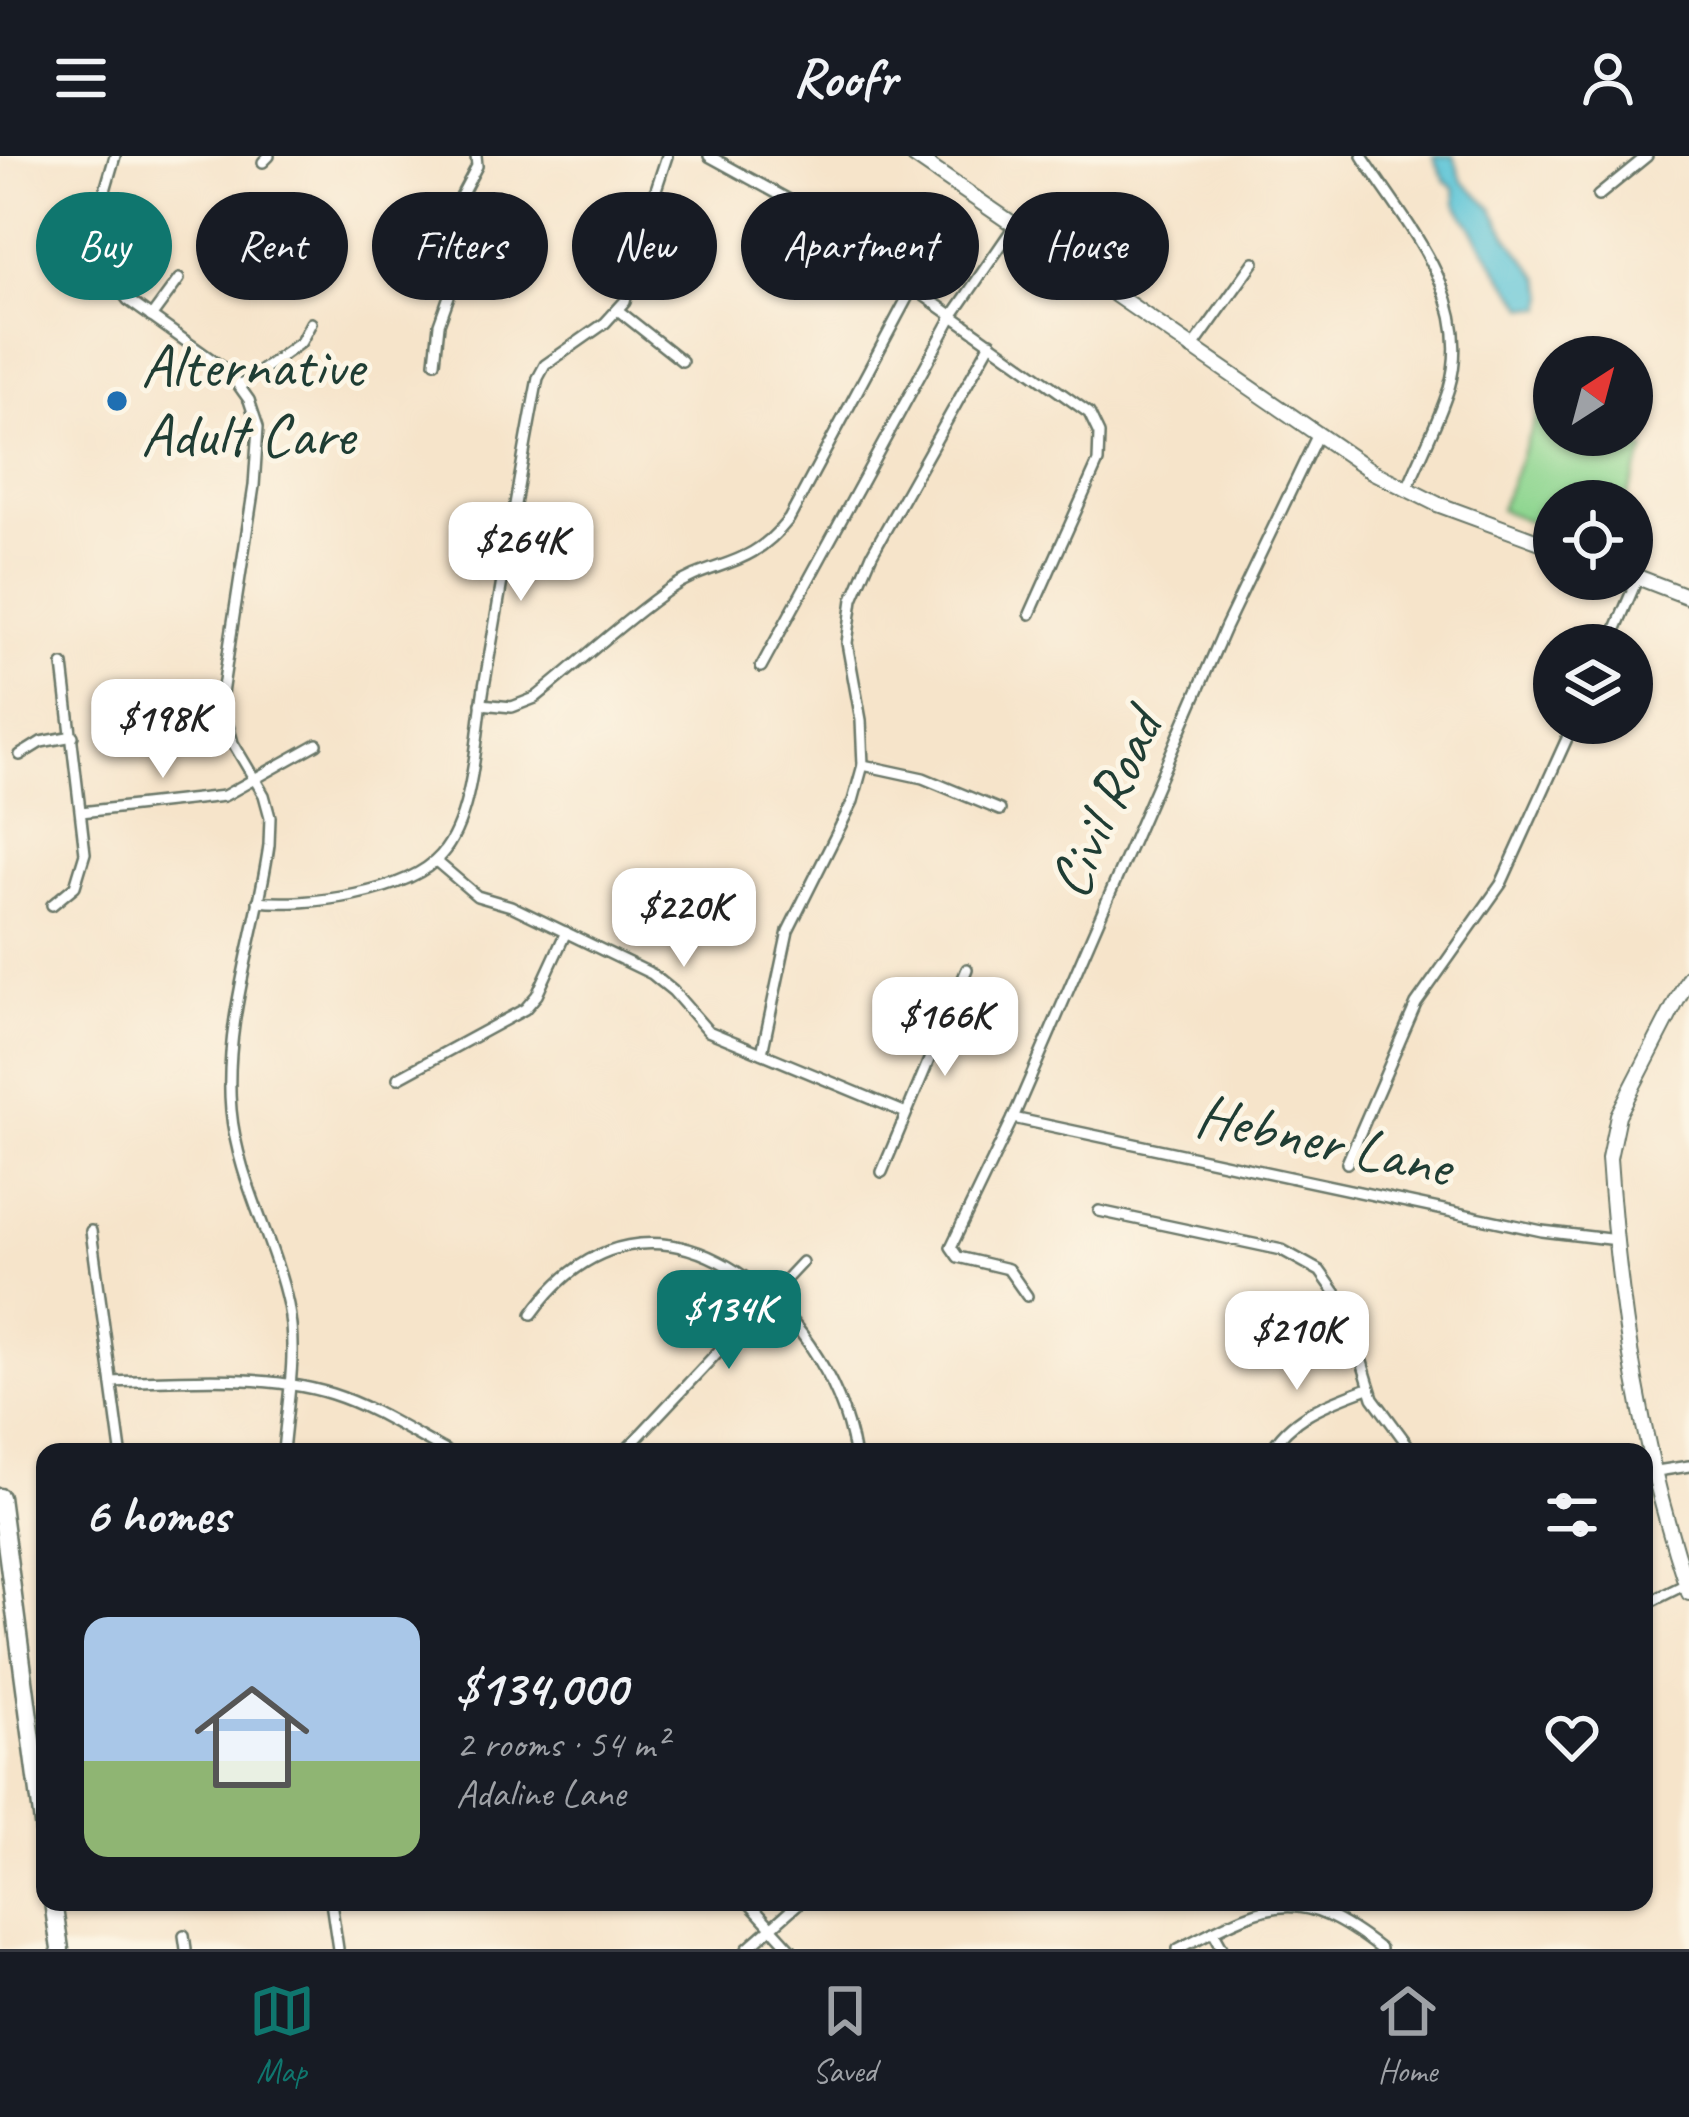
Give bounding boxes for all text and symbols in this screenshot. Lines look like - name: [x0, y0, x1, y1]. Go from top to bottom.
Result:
- text: Roofr: [793, 44, 896, 112]
- icon: menu: [48, 45, 114, 111]
- icon: person: [1575, 45, 1641, 111]
- chip: Buy: [36, 192, 172, 300]
- chip: Rent: [196, 192, 348, 300]
- chip: Filters: [372, 192, 548, 300]
- chip: New: [572, 192, 717, 300]
- chip: Apartment: [741, 192, 979, 300]
- chip: House: [1003, 192, 1169, 300]
- place label: Alternative Adult Care: [141, 328, 368, 473]
- north arrow: [1533, 336, 1653, 456]
- map controls: [1533, 336, 1653, 744]
- marker: Alternative Adult Care: [104, 388, 130, 414]
- button: locate: [1533, 480, 1653, 600]
- pin: $264K: [437, 502, 605, 604]
- text: $264K: [476, 516, 566, 565]
- button: layers: [1533, 624, 1653, 744]
- pin: $198K: [79, 679, 247, 781]
- street label: Civil Road: [1030, 691, 1183, 909]
- text: $198K: [118, 693, 208, 742]
- pin: $220K: [600, 868, 768, 970]
- text: $220K: [639, 882, 729, 931]
- pin: $166K: [861, 977, 1029, 1079]
- text: $166K: [899, 991, 991, 1040]
- street label: Hebner Lane: [1190, 1076, 1463, 1205]
- pin: $134K: [645, 1270, 813, 1372]
- text: $134K: [684, 1284, 774, 1333]
- pin: $210K: [1213, 1291, 1381, 1393]
- text: $210K: [1252, 1305, 1342, 1354]
- icon: filters: [1539, 1482, 1605, 1548]
- text: 6 homes: [84, 1483, 229, 1547]
- text: $134,000: [456, 1656, 627, 1720]
- icon: home: [180, 1665, 324, 1809]
- icon: heart: [1539, 1704, 1605, 1770]
- text: 2 rooms · 54 m²: [456, 1720, 667, 1769]
- text: Adaline Lane: [456, 1769, 625, 1818]
- tab: Map: [249, 1978, 315, 2092]
- tab: Saved: [812, 1978, 878, 2092]
- tab: Home: [1375, 1978, 1441, 2092]

